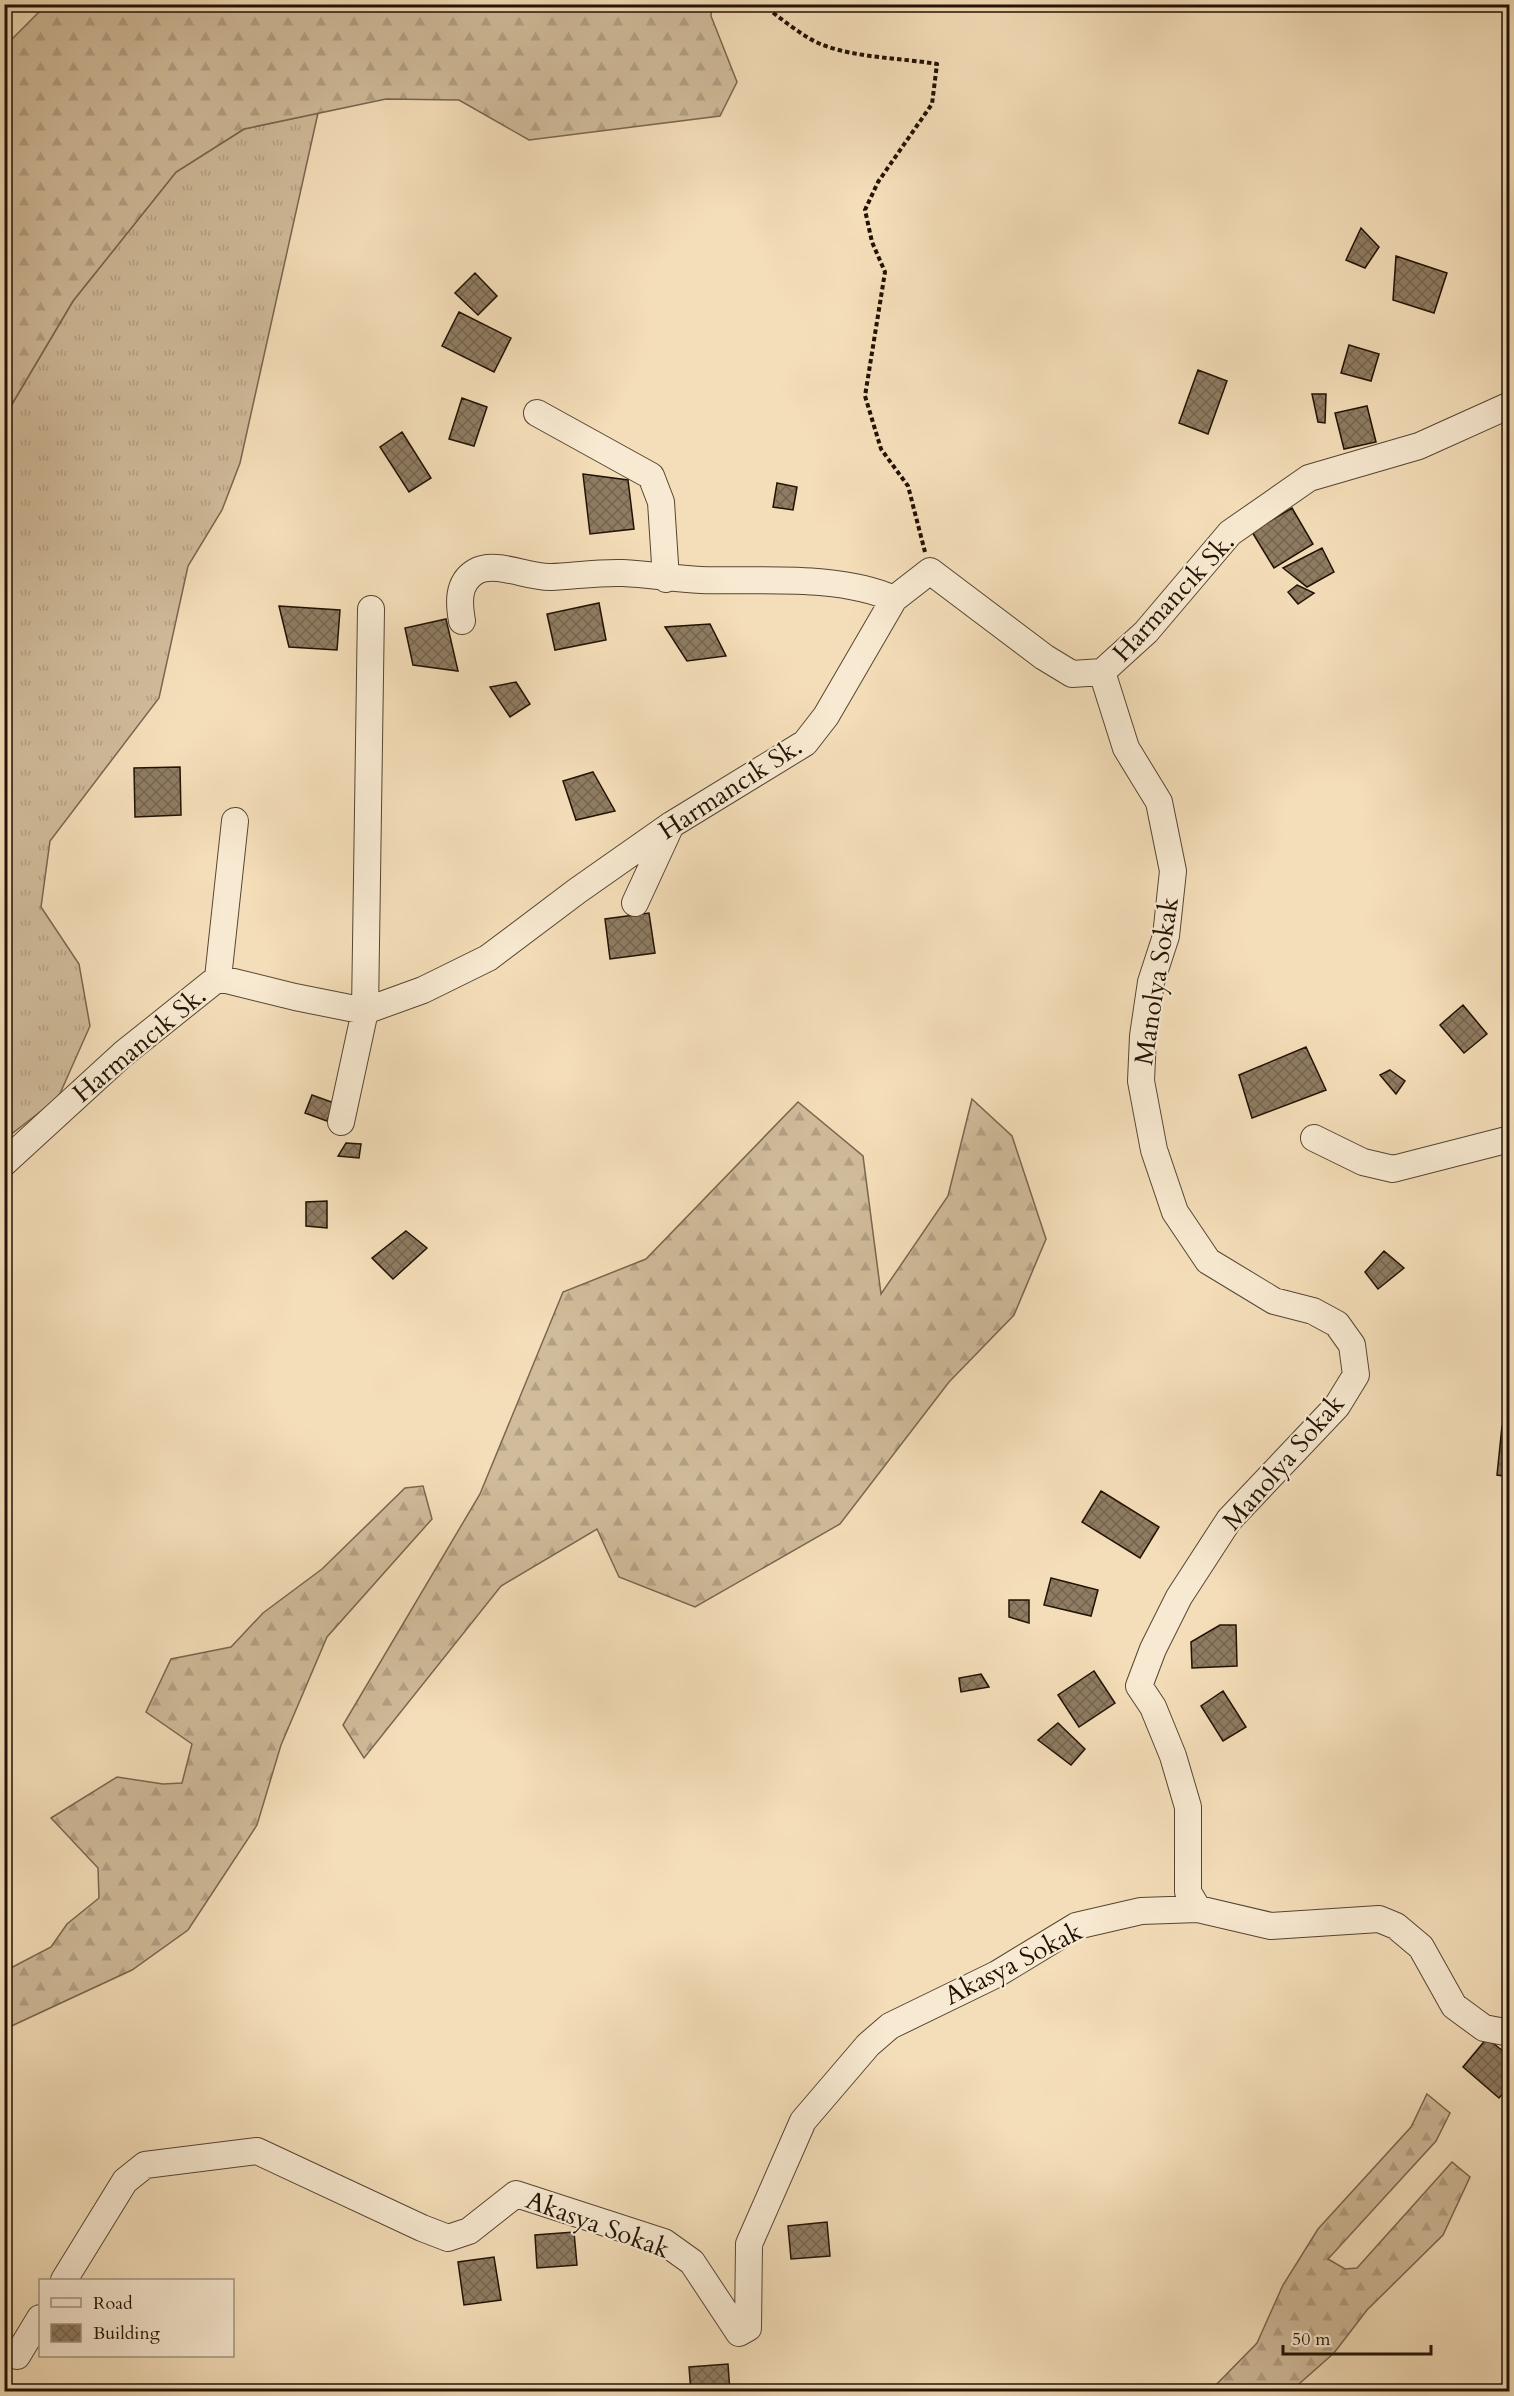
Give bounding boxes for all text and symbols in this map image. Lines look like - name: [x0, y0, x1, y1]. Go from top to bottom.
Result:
- street label: Harmancık Sk.: [1105, 525, 1242, 669]
- street label: Harmancık Sk.: [652, 729, 809, 848]
- street label: Manolya Sokak: [1126, 895, 1187, 1067]
- street label: Harmancık Sk.: [65, 978, 213, 1111]
- street label: Manolya Sokak: [1215, 1387, 1352, 1538]
- street label: Akasya Sokak: [938, 1914, 1088, 2013]
- street label: Akasya Sokak: [521, 2182, 675, 2267]
- legend: [39, 2279, 234, 2357]
- text: Road: [93, 2291, 133, 2316]
- scale bar: [1283, 2318, 1432, 2356]
- text: Building: [93, 2321, 161, 2346]
- text: 50 m: [1292, 2327, 1331, 2352]

